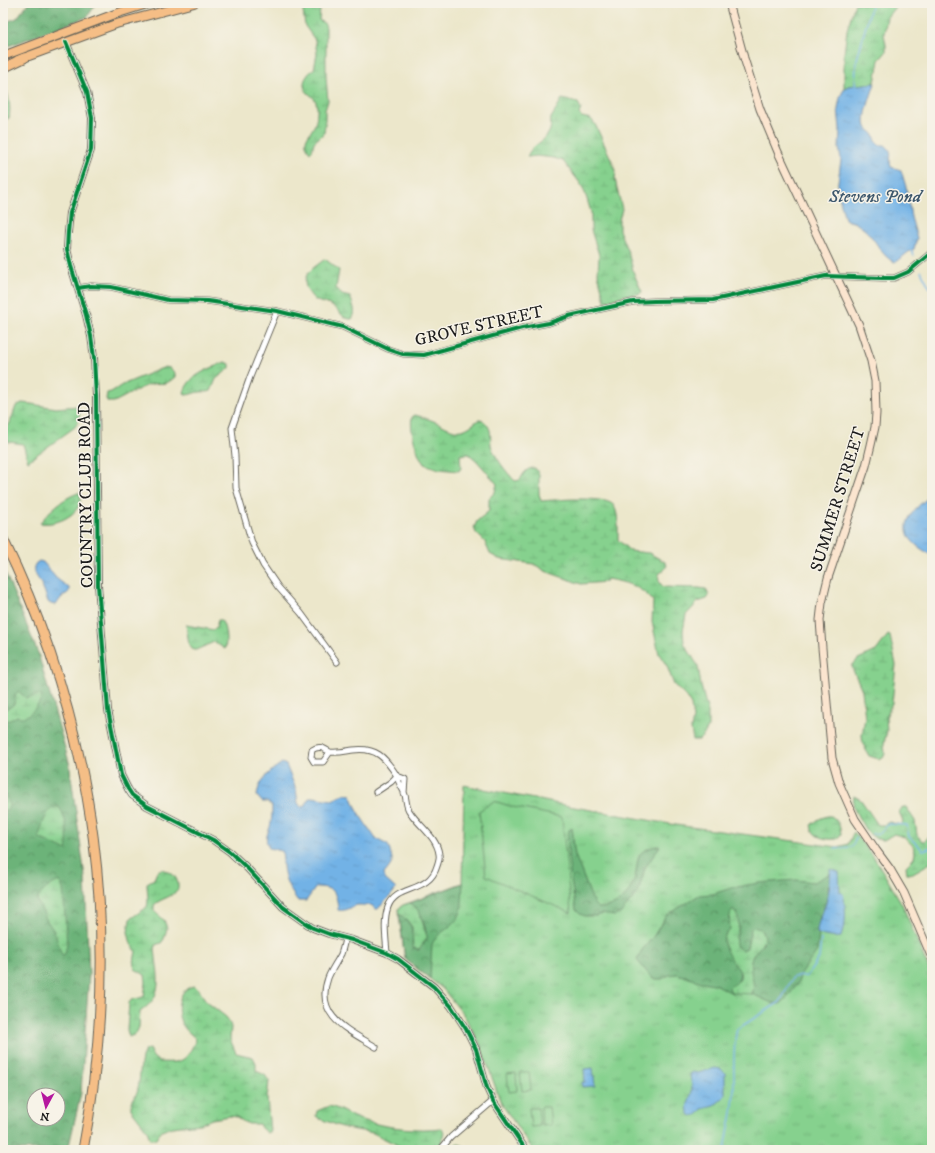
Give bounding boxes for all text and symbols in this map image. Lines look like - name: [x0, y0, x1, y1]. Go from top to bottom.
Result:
- water label: Stevens Pond: [828, 186, 924, 208]
- street label: GROVE STREET: [413, 300, 546, 351]
- street label: COUNTRY CLUB ROAD: [73, 402, 99, 588]
- street label: SUMMER STREET: [805, 424, 870, 574]
- north arrow: [26, 1087, 66, 1127]
- text: N: [40, 1108, 50, 1123]

